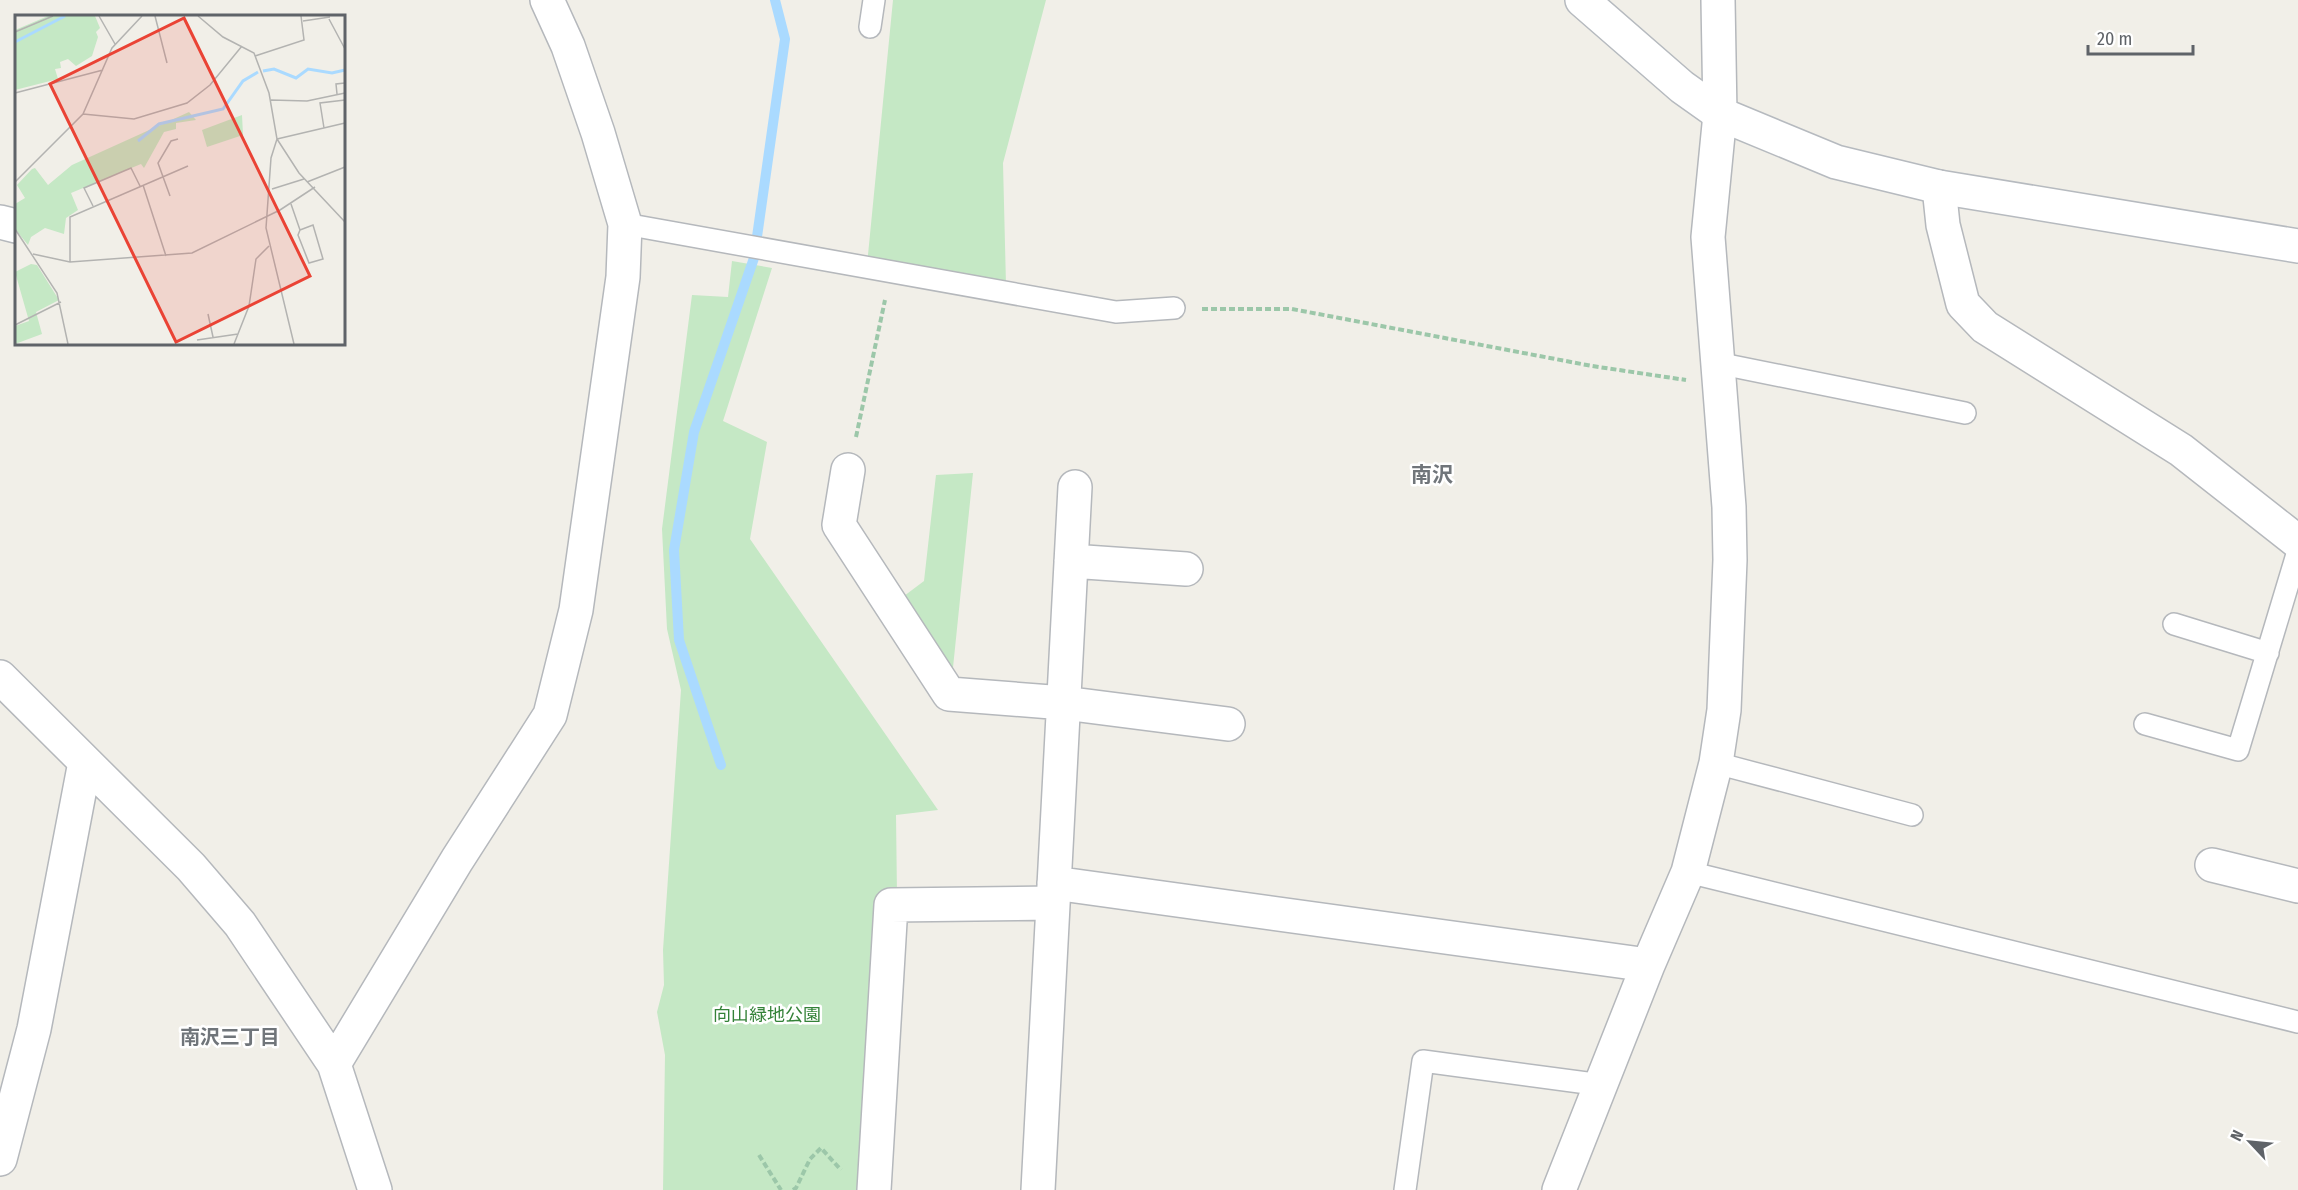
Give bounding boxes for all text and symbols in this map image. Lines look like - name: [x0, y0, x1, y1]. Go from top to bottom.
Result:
- inset map: [15, 15, 345, 345]
- scale bar: [2088, 18, 2193, 56]
- text: 20 m: [2097, 28, 2132, 50]
- district label: 南沢: [1411, 462, 1453, 488]
- park label: 向山緑地公園: [713, 1004, 821, 1026]
- district label: 南沢三丁目: [180, 1025, 280, 1049]
- north arrow: [2220, 1112, 2280, 1172]
- text: N: [2226, 1127, 2248, 1144]

